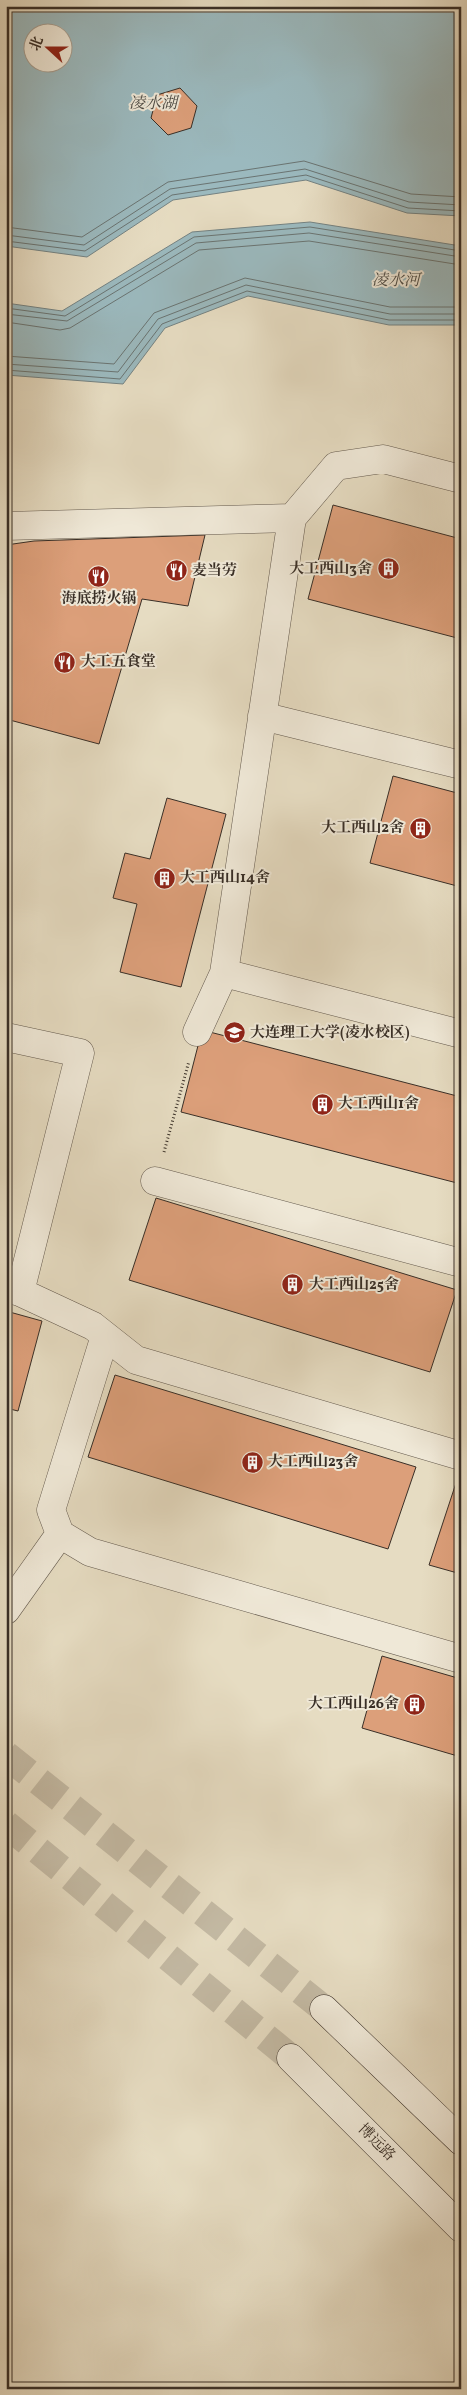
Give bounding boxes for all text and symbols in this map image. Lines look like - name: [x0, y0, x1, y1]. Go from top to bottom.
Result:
- north arrow: [22, 22, 72, 72]
- text: 北: [26, 34, 49, 54]
- water label: 凌水湖: [129, 93, 180, 115]
- water label: 凌水河: [372, 270, 423, 292]
- building icon: 大工西山3舍: [376, 557, 400, 581]
- restaurant icon: 麦当劳: [164, 559, 188, 583]
- place label: 大工西山3舍: [289, 559, 372, 580]
- place label: 麦当劳: [192, 561, 237, 582]
- restaurant icon: 海底捞火锅: [87, 564, 111, 588]
- place label: 海底捞火锅: [61, 589, 137, 610]
- restaurant icon: 大工五食堂: [53, 650, 77, 674]
- place label: 大工五食堂: [81, 652, 156, 673]
- building icon: 大工西山2舍: [408, 816, 432, 840]
- place label: 大工西山2舍: [321, 818, 404, 839]
- building icon: 大工西山14舍: [152, 866, 176, 890]
- place label: 大工西山14舍: [180, 868, 270, 889]
- school or university icon: 大连理工大学(凌水校区): [222, 1021, 246, 1045]
- place label: 大连理工大学(凌水校区): [250, 1023, 410, 1044]
- building icon: 大工西山1舍: [310, 1092, 334, 1116]
- place label: 大工西山1舍: [338, 1094, 419, 1115]
- building icon: 大工西山25舍: [281, 1273, 305, 1297]
- place label: 大工西山25舍: [309, 1275, 399, 1296]
- building icon: 大工西山23舍: [240, 1450, 264, 1474]
- place label: 大工西山23舍: [268, 1452, 358, 1473]
- building icon: 大工西山26舍: [403, 1692, 427, 1716]
- place label: 大工西山26舍: [308, 1694, 399, 1715]
- street label: 博远路: [353, 2120, 399, 2166]

